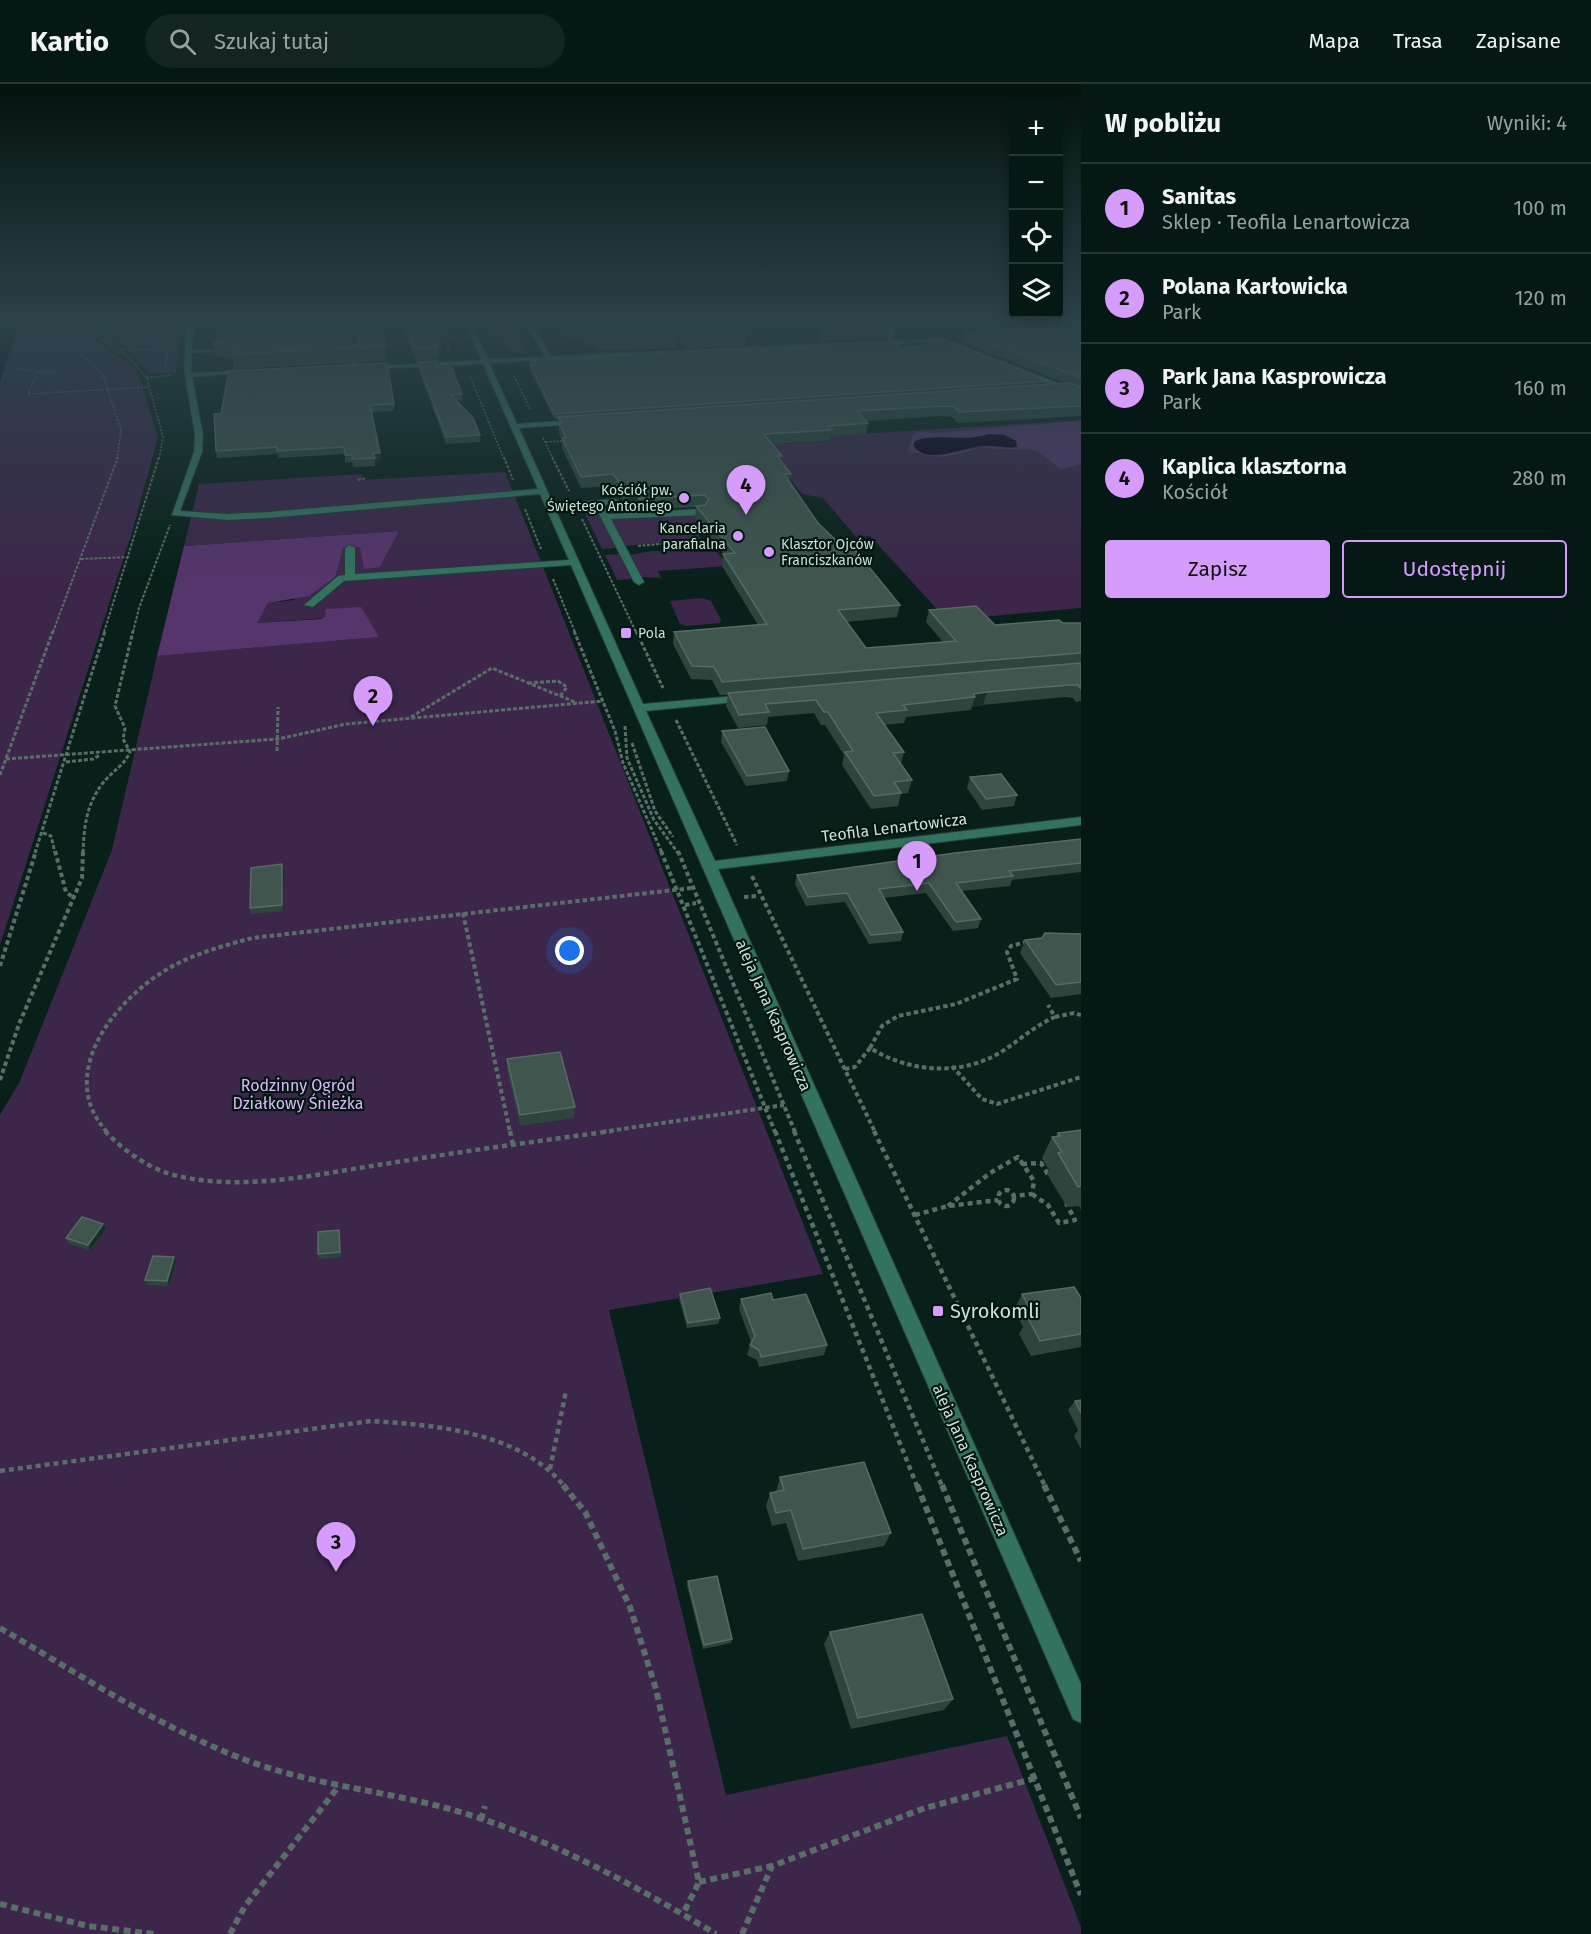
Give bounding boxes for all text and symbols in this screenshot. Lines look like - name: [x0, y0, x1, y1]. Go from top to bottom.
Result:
- search box: [145, 14, 565, 68]
- text: Kartio: [30, 25, 109, 58]
- icon: search: [166, 25, 199, 58]
- text: Szukaj tutaj: [214, 28, 329, 55]
- text: Mapa: [1308, 28, 1360, 54]
- text: Trasa: [1393, 28, 1443, 54]
- text: Zapisane: [1476, 28, 1561, 54]
- map controls: [1009, 102, 1063, 318]
- button: +: [1009, 102, 1063, 156]
- text: W pobliżu: [1105, 108, 1221, 139]
- text: Wyniki: 4: [1487, 111, 1567, 135]
- button: −: [1009, 156, 1063, 210]
- text: Sanitas: [1162, 183, 1236, 210]
- text: 1: [1120, 196, 1129, 220]
- text: 100 m: [1514, 196, 1567, 220]
- button: locate: [1009, 210, 1063, 264]
- text: Sklep · Teofila Lenartowicza: [1162, 210, 1410, 234]
- button: layers: [1009, 264, 1063, 318]
- text: Polana Karłowicka: [1162, 273, 1348, 300]
- text: 2: [1119, 286, 1130, 310]
- text: 120 m: [1515, 286, 1567, 310]
- text: Park: [1162, 300, 1201, 324]
- text: Park Jana Kasprowicza: [1162, 363, 1387, 390]
- text: 3: [1119, 376, 1130, 400]
- text: 160 m: [1514, 376, 1567, 400]
- text: Park: [1162, 390, 1201, 414]
- text: Kaplica klasztorna: [1162, 453, 1347, 480]
- pin: 4: [726, 466, 766, 515]
- text: 4: [1119, 466, 1130, 490]
- text: 280 m: [1512, 466, 1567, 490]
- text: Kościół: [1162, 480, 1228, 504]
- place label: Kościół pw. Świętego Antoniego: [547, 482, 672, 515]
- marker: Kościół pw. Świętego Antoniego: [677, 491, 691, 505]
- place label: Kancelaria parafialna: [659, 520, 726, 553]
- marker: Kancelaria parafialna: [731, 529, 745, 543]
- place label: Klasztor Ojców Franciszkanów: [781, 536, 874, 569]
- button: Zapisz: [1105, 540, 1330, 598]
- button: Udostępnij: [1342, 540, 1567, 598]
- marker: Klasztor Ojców Franciszkanów: [762, 545, 776, 559]
- place label: Pola: [638, 625, 666, 642]
- marker: Pola: [619, 626, 633, 640]
- pin: 2: [354, 676, 392, 726]
- street label: Teofila Lenartowicza: [820, 809, 968, 846]
- pin: 1: [898, 842, 936, 891]
- your location: [555, 936, 584, 965]
- street label: aleja Jana Kasprowicza: [731, 936, 816, 1094]
- park label: Rodzinny Ogród Działkowy Śnieżka: [232, 1076, 364, 1113]
- place label: Syrokomli: [950, 1299, 1040, 1323]
- marker: Syrokomli: [931, 1304, 945, 1318]
- street label: aleja Jana Kasprowicza: [928, 1381, 1013, 1539]
- pin: 3: [316, 1522, 356, 1572]

